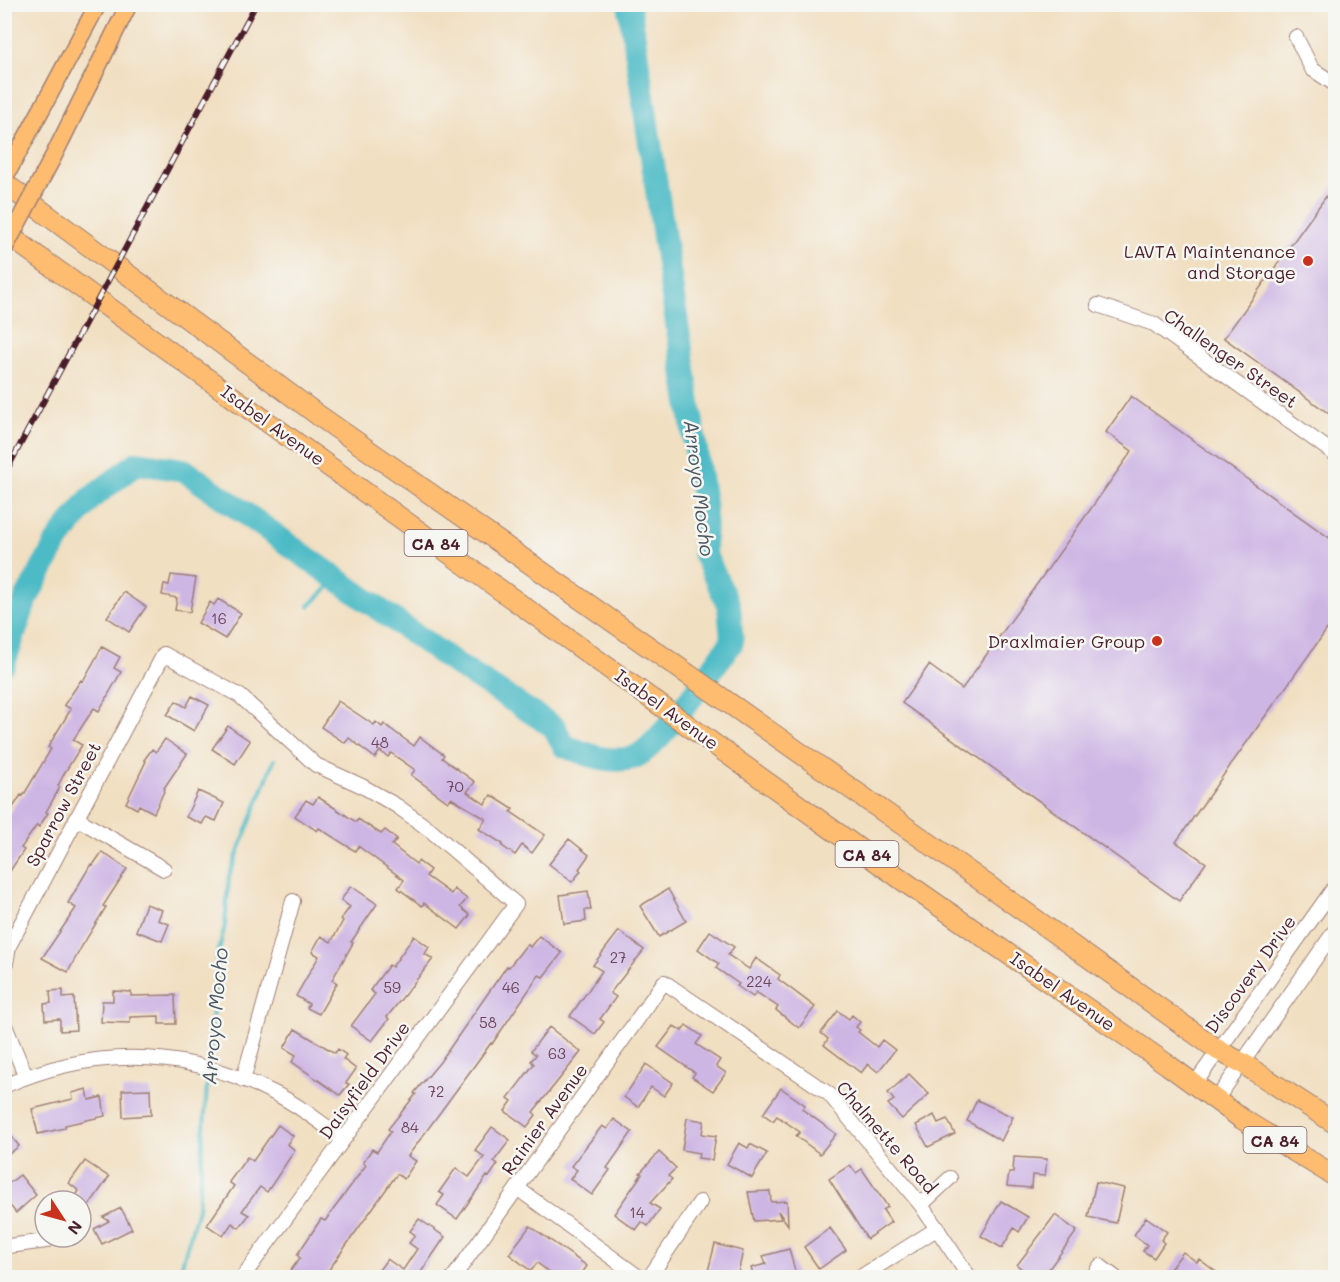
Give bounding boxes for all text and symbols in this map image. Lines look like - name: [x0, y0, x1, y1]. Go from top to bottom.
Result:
- place label: LAVTA Maintenance and Storage: [1124, 239, 1296, 284]
- marker: LAVTA Maintenance and Storage: [1301, 254, 1315, 268]
- street label: Challenger Street: [1159, 303, 1303, 413]
- street label: Isabel Avenue: [216, 379, 330, 471]
- water label: Arroyo Mocho: [679, 418, 721, 558]
- road number: CA 84: [404, 530, 468, 556]
- house number: 16: [211, 608, 227, 628]
- place label: Draxlmaier Group: [988, 629, 1145, 653]
- marker: Draxlmaier Group: [1150, 634, 1164, 648]
- street label: Isabel Avenue: [610, 663, 724, 755]
- house number: 48: [371, 732, 389, 752]
- street label: Sparrow Street: [20, 737, 106, 871]
- house number: 70: [446, 776, 464, 796]
- road number: CA 84: [836, 841, 898, 867]
- street label: Discovery Drive: [1199, 910, 1301, 1038]
- water label: Arroyo Mocho: [195, 946, 233, 1085]
- street label: Isabel Avenue: [1006, 946, 1120, 1036]
- house number: 27: [610, 947, 626, 967]
- house number: 224: [746, 971, 772, 991]
- house number: 59: [383, 977, 401, 997]
- house number: 46: [502, 977, 520, 997]
- house number: 58: [479, 1012, 497, 1032]
- street label: Daisyfield Drive: [313, 1016, 415, 1144]
- house number: 63: [548, 1043, 566, 1063]
- street label: Rainier Avenue: [496, 1059, 592, 1179]
- street label: Chalmette Road: [831, 1076, 943, 1198]
- house number: 72: [428, 1081, 444, 1101]
- house number: 84: [401, 1117, 419, 1137]
- road number: CA 84: [1244, 1127, 1306, 1153]
- north arrow: [33, 1189, 93, 1249]
- house number: 14: [629, 1202, 645, 1222]
- text: N: [63, 1217, 88, 1239]

